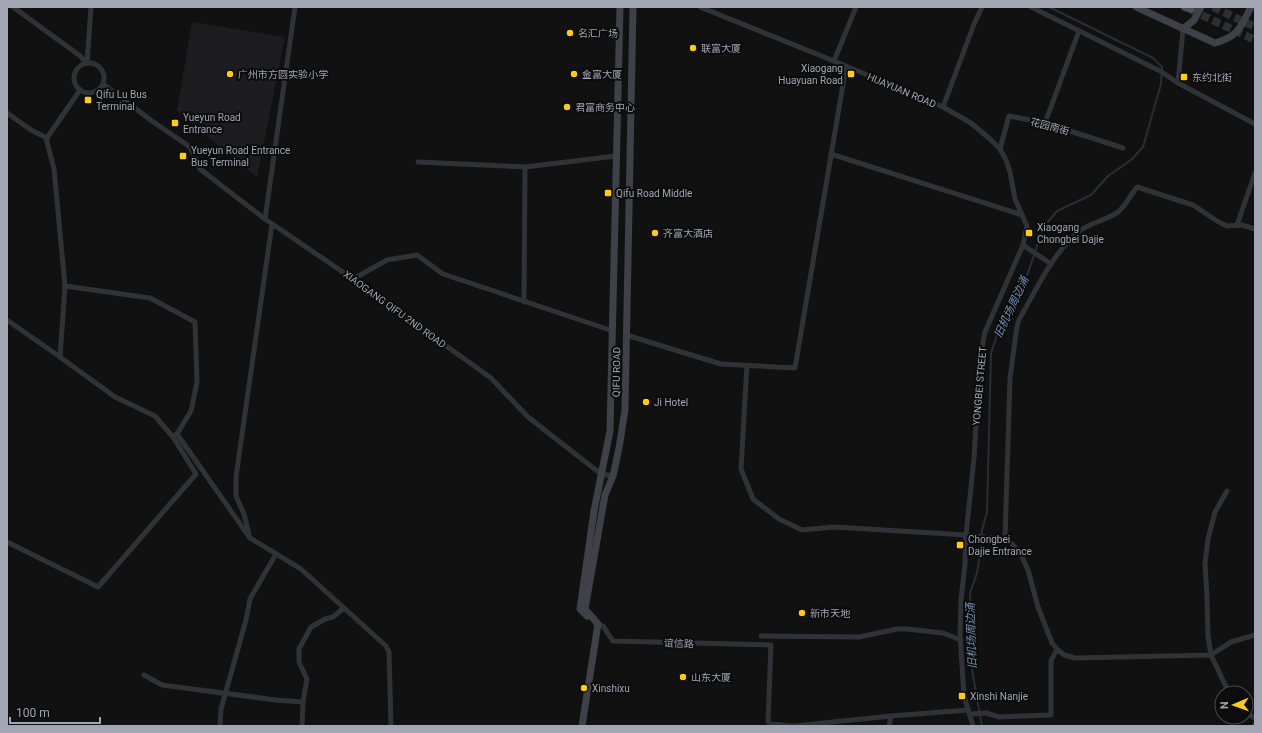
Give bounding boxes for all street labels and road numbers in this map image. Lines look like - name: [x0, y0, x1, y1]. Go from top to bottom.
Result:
- street label: HUAYUAN ROAD: [866, 71, 938, 110]
- street label: 花园南街: [1029, 116, 1071, 137]
- street label: XIAOGANG QIFU 2ND ROAD: [341, 268, 448, 350]
- street label: YONGBEI STREET: [971, 346, 988, 426]
- street label: QIFU ROAD: [611, 347, 622, 397]
- street label: 谊信路: [664, 637, 694, 650]

